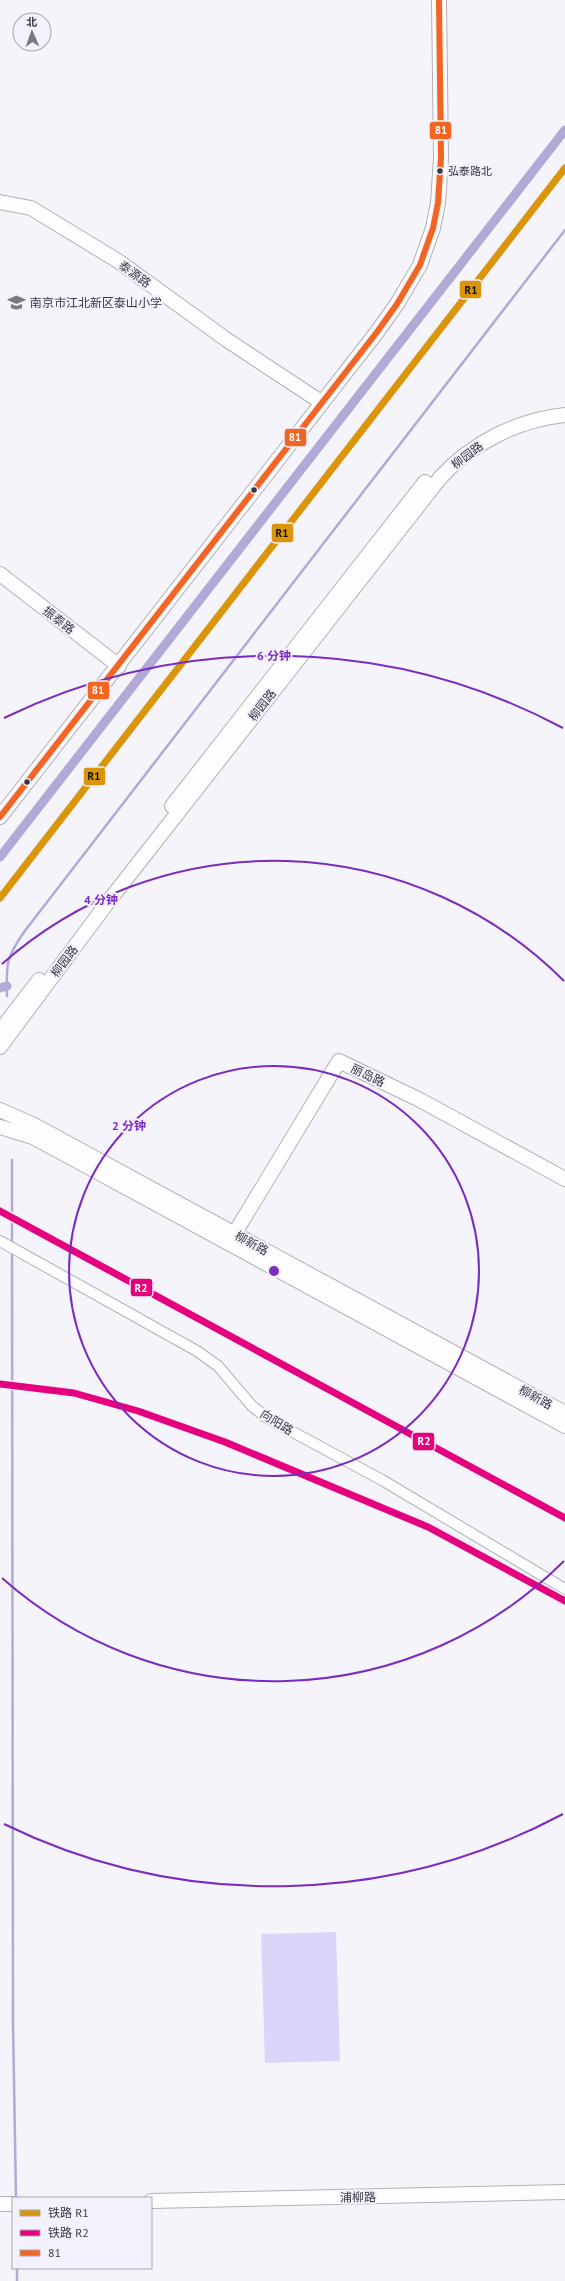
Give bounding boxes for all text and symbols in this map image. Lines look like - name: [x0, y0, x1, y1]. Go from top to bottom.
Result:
- north arrow: [12, 12, 52, 52]
- text: 北: [26, 15, 37, 29]
- line badge: 81: [429, 121, 452, 140]
- text: 81: [435, 123, 447, 137]
- place label: 弘泰路北: [448, 164, 492, 178]
- marker: 弘泰路北: [435, 166, 445, 176]
- street label: 泰源路: [116, 258, 154, 290]
- line badge: R1: [459, 280, 482, 299]
- text: R1: [465, 283, 477, 297]
- school or university icon: 南京市江北新区泰山小学: [7, 292, 27, 312]
- place label: 南京市江北新区泰山小学: [30, 295, 162, 310]
- line badge: 81: [284, 428, 307, 447]
- text: 81: [289, 430, 301, 444]
- street label: 柳园路: [448, 438, 486, 472]
- unlabelled marker: [249, 485, 259, 495]
- line badge: R1: [271, 523, 294, 543]
- text: R1: [276, 526, 288, 540]
- street label: 振泰路: [40, 603, 78, 637]
- text: 6 分钟: [257, 648, 291, 663]
- line badge: 81: [87, 681, 110, 700]
- text: 81: [92, 683, 104, 697]
- street label: 柳园路: [245, 686, 279, 724]
- line badge: R1: [83, 767, 106, 786]
- text: R1: [88, 769, 100, 783]
- unlabelled marker: [22, 777, 32, 787]
- text: 4 分钟: [84, 892, 118, 907]
- street label: 柳园路: [47, 942, 81, 980]
- street label: 丽岛路: [349, 1060, 387, 1090]
- text: 2 分钟: [112, 1118, 146, 1133]
- street label: 柳新路: [233, 1228, 271, 1258]
- centre of rings: [267, 1264, 281, 1278]
- line badge: R2: [130, 1278, 153, 1297]
- text: R2: [135, 1281, 147, 1295]
- street label: 柳新路: [517, 1382, 555, 1412]
- street label: 向阳路: [258, 1406, 296, 1438]
- line badge: R2: [412, 1432, 435, 1451]
- text: R2: [418, 1434, 430, 1448]
- street label: 浦柳路: [340, 2189, 376, 2205]
- legend: [12, 2197, 152, 2269]
- text: 铁路 R1: [48, 2205, 89, 2220]
- text: 铁路 R2: [48, 2225, 89, 2240]
- text: 81: [48, 2245, 61, 2260]

